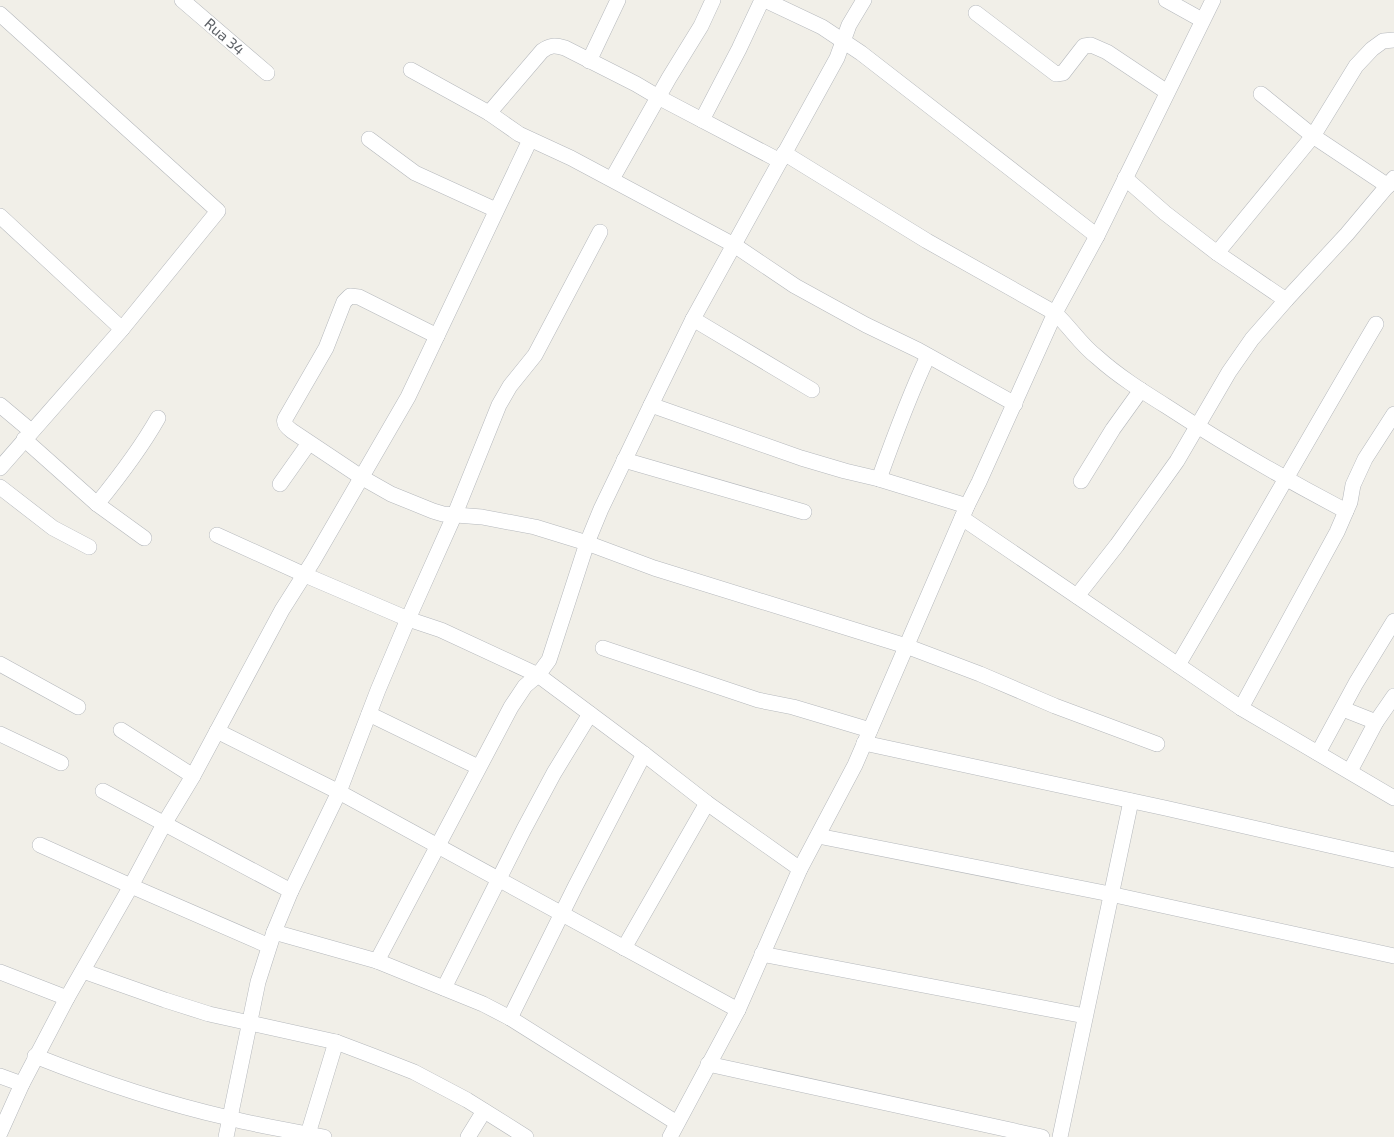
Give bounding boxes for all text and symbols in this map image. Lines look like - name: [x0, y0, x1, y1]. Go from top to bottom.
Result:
- street label: Rua 34: [201, 14, 249, 58]

